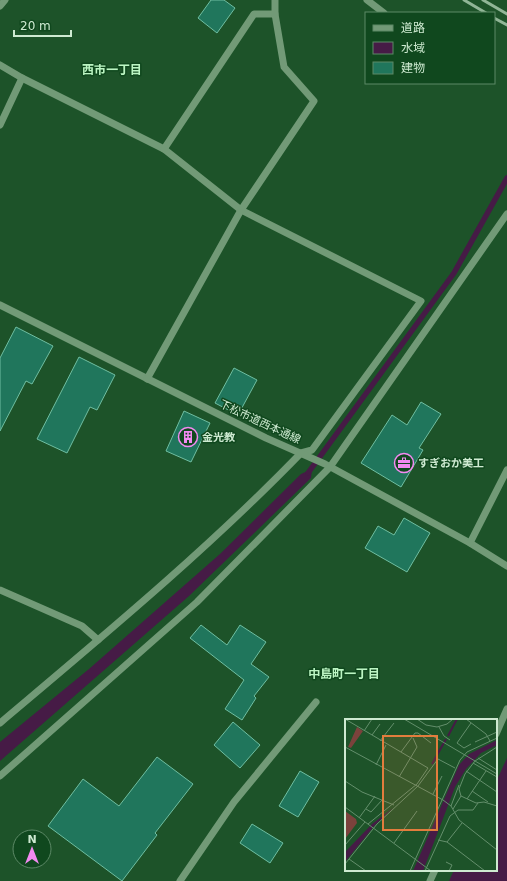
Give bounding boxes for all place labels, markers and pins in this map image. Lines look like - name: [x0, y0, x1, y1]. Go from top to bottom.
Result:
- building icon: 金光教: [177, 426, 199, 448]
- place label: 金光教: [202, 431, 235, 444]
- office icon: すぎおか美工: [393, 452, 415, 474]
- place label: すぎおか美工: [418, 457, 484, 470]

